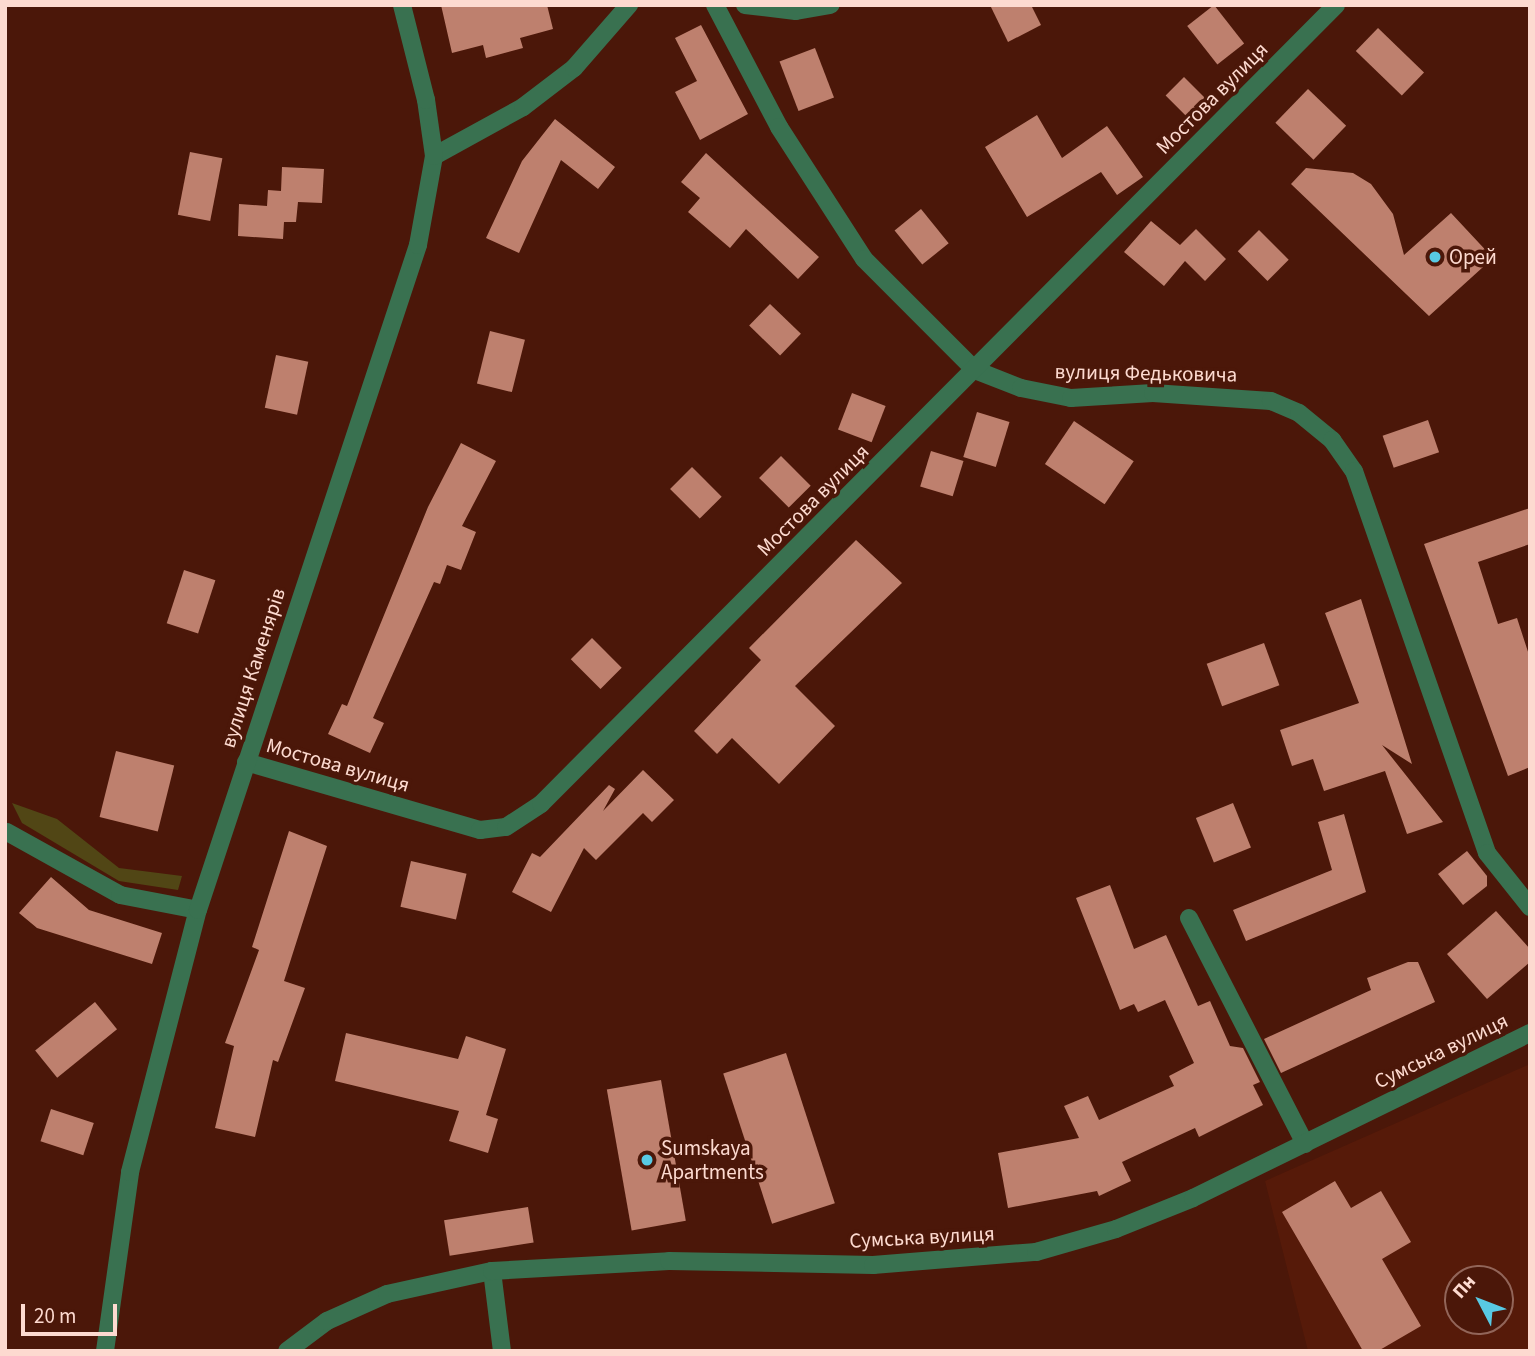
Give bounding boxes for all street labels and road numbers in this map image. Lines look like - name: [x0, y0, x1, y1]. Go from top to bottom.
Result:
- street label: Мостова вулиця: [1151, 37, 1273, 159]
- street label: вулиця Федьковича: [1055, 359, 1237, 387]
- street label: Мостова вулиця: [752, 439, 874, 561]
- street label: вулиця Каменярів: [215, 585, 291, 751]
- street label: Мостова вулиця: [263, 732, 413, 798]
- street label: Сумська вулиця: [1370, 1008, 1512, 1094]
- street label: Сумська вулиця: [849, 1221, 995, 1253]

